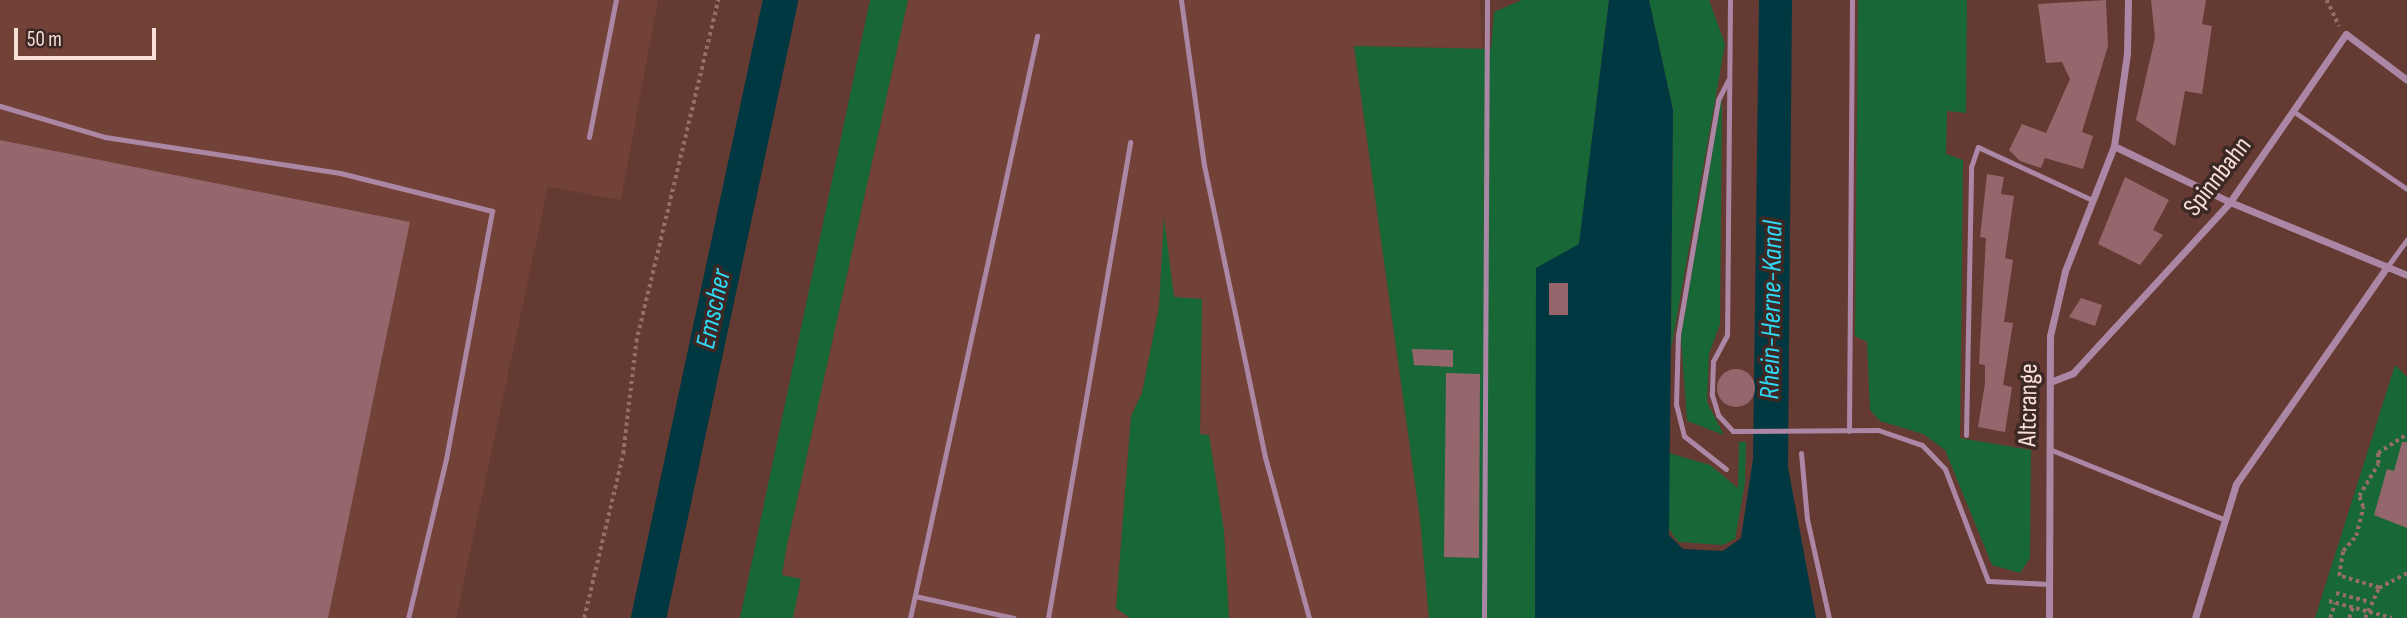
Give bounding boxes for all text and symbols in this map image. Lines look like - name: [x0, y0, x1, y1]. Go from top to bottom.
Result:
- scale bar: [18, 14, 159, 58]
- text: 50 m: [27, 27, 62, 52]
- street label: Spinnbahn: [2177, 131, 2259, 223]
- water label: Rhein-Herne-Kanal: [1754, 220, 1790, 400]
- water label: Emscher: [689, 266, 739, 352]
- street label: Altcrange: [2013, 363, 2045, 447]

